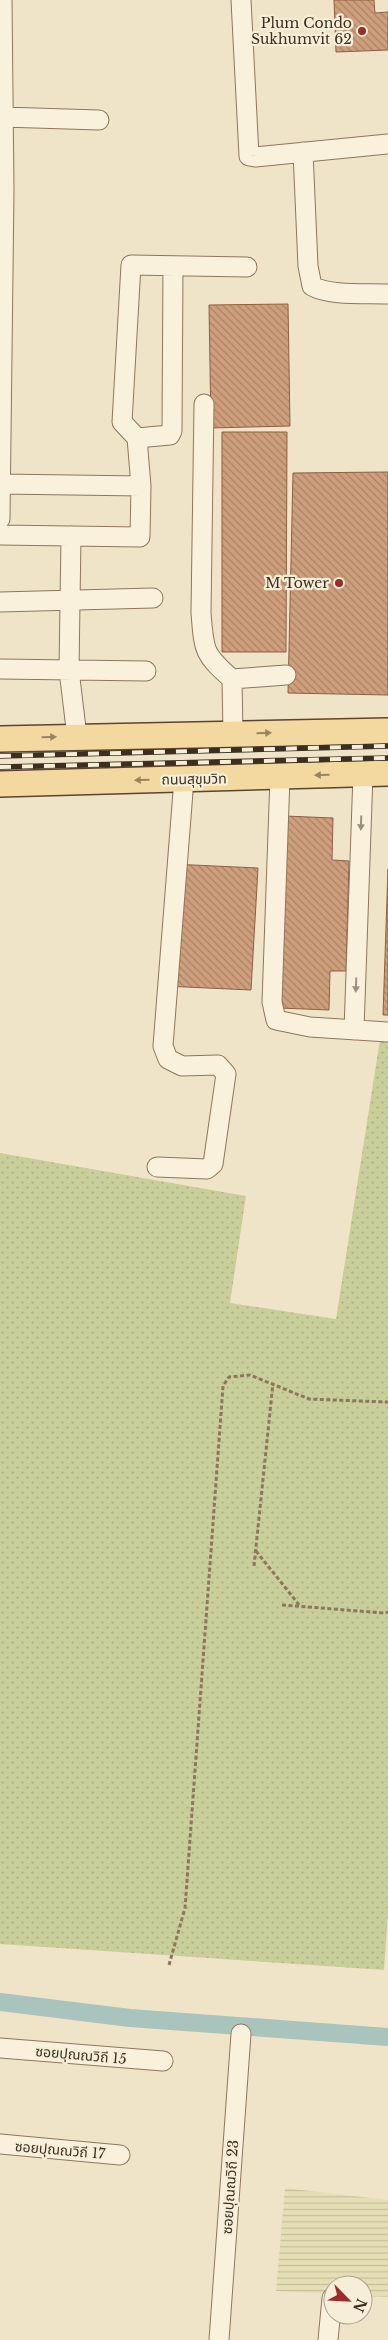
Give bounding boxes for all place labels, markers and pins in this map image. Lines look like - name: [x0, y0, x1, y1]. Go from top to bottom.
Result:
- place label: Plum Condo Sukhumvit 62: [251, 14, 352, 48]
- marker: Plum Condo Sukhumvit 62: [356, 25, 368, 37]
- place label: M Tower: [265, 574, 329, 592]
- marker: M Tower: [333, 577, 345, 589]

